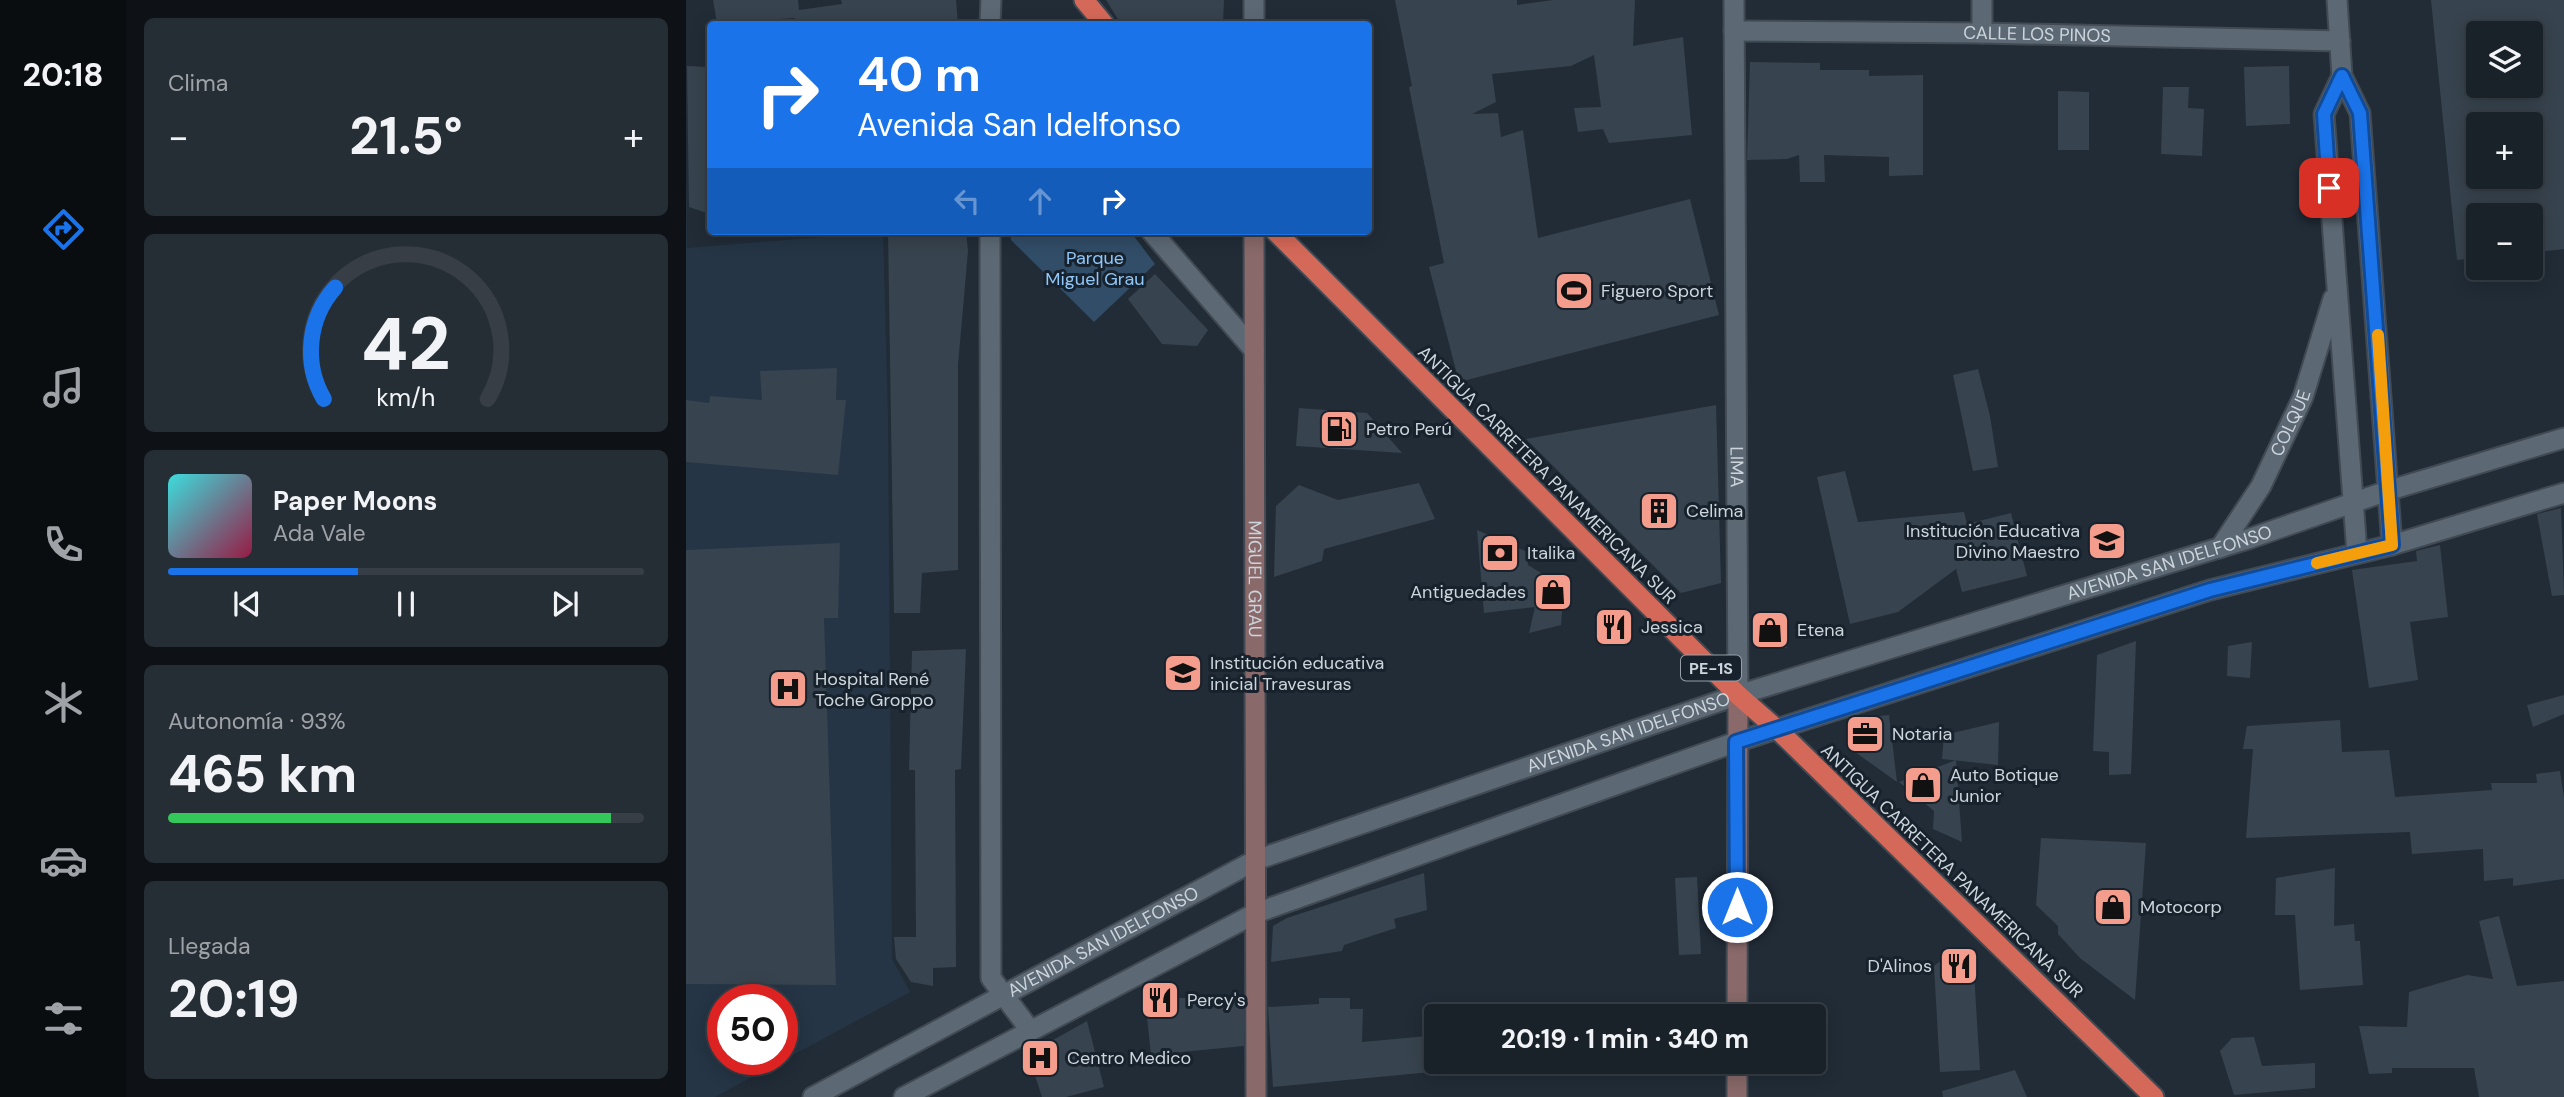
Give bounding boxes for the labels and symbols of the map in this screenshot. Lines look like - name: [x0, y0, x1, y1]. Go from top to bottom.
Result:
- street label: CALLE LOS PINOS: [1963, 21, 2111, 48]
- pin: [2299, 158, 2359, 218]
- park label: Parque Miguel Grau: [1045, 246, 1145, 291]
- sports icon: Figuero Sport: [1553, 270, 1595, 312]
- place label: Figuero Sport: [1601, 279, 1713, 303]
- street label: ANTIGUA CARRETERA PANAMERICANA SUR: [1413, 341, 1681, 609]
- street label: COLQUE: [2265, 387, 2316, 460]
- fuel station icon: Petro Perú: [1318, 408, 1360, 450]
- place label: Petro Perú: [1366, 417, 1452, 441]
- street label: LIMA: [1725, 447, 1749, 488]
- building icon: Celima: [1638, 490, 1680, 532]
- place label: Celima: [1686, 499, 1743, 523]
- place label: Institución Educativa Divino Maestro: [1906, 519, 2080, 564]
- street label: AVENIDA SAN IDELFONSO: [2064, 520, 2275, 606]
- school or university icon: Institución Educativa Divino Maestro: [2086, 520, 2128, 562]
- street label: MIGUEL GRAU: [1243, 521, 1267, 637]
- bank icon: Italika: [1479, 532, 1521, 574]
- place label: Italika: [1527, 541, 1575, 565]
- shop icon: Antiguedades: [1532, 571, 1574, 613]
- place label: Antiguedades: [1410, 580, 1526, 604]
- restaurant icon: Jessica: [1593, 606, 1635, 648]
- shop icon: Etena: [1749, 609, 1791, 651]
- place label: Jessica: [1641, 615, 1703, 639]
- place label: Etena: [1797, 618, 1844, 642]
- place label: Institución educativa inicial Travesuras: [1210, 651, 1384, 696]
- school or university icon: Institución educativa inicial Travesuras: [1162, 652, 1204, 694]
- road number: PE-1S: [1681, 656, 1741, 680]
- place label: Hospital René Toche Groppo: [815, 667, 934, 712]
- hospital icon: Hospital René Toche Groppo: [767, 668, 809, 710]
- street label: AVENIDA SAN IDELFONSO: [1523, 687, 1733, 778]
- office icon: Notaria: [1844, 713, 1886, 755]
- place label: Notaria: [1892, 722, 1952, 746]
- street label: ANTIGUA CARRETERA PANAMERICANA SUR: [1816, 739, 2088, 1003]
- place label: Auto Botique Junior: [1950, 763, 2059, 808]
- shop icon: Auto Botique Junior: [1902, 764, 1944, 806]
- position arrow: [1700, 870, 1774, 944]
- street label: AVENIDA SAN IDELFONSO: [1003, 881, 1203, 1003]
- shop icon: Motocorp: [2092, 886, 2134, 928]
- place label: Motocorp: [2140, 895, 2222, 919]
- restaurant icon: D'Alinos: [1938, 945, 1980, 987]
- place label: D'Alinos: [1868, 954, 1932, 978]
- restaurant icon: Percy's: [1139, 979, 1181, 1021]
- speed limit sign: 50: [707, 984, 798, 1075]
- place label: Percy's: [1187, 988, 1246, 1012]
- hospital icon: Centro Medico: [1019, 1037, 1061, 1079]
- place label: Centro Medico: [1067, 1046, 1191, 1070]

